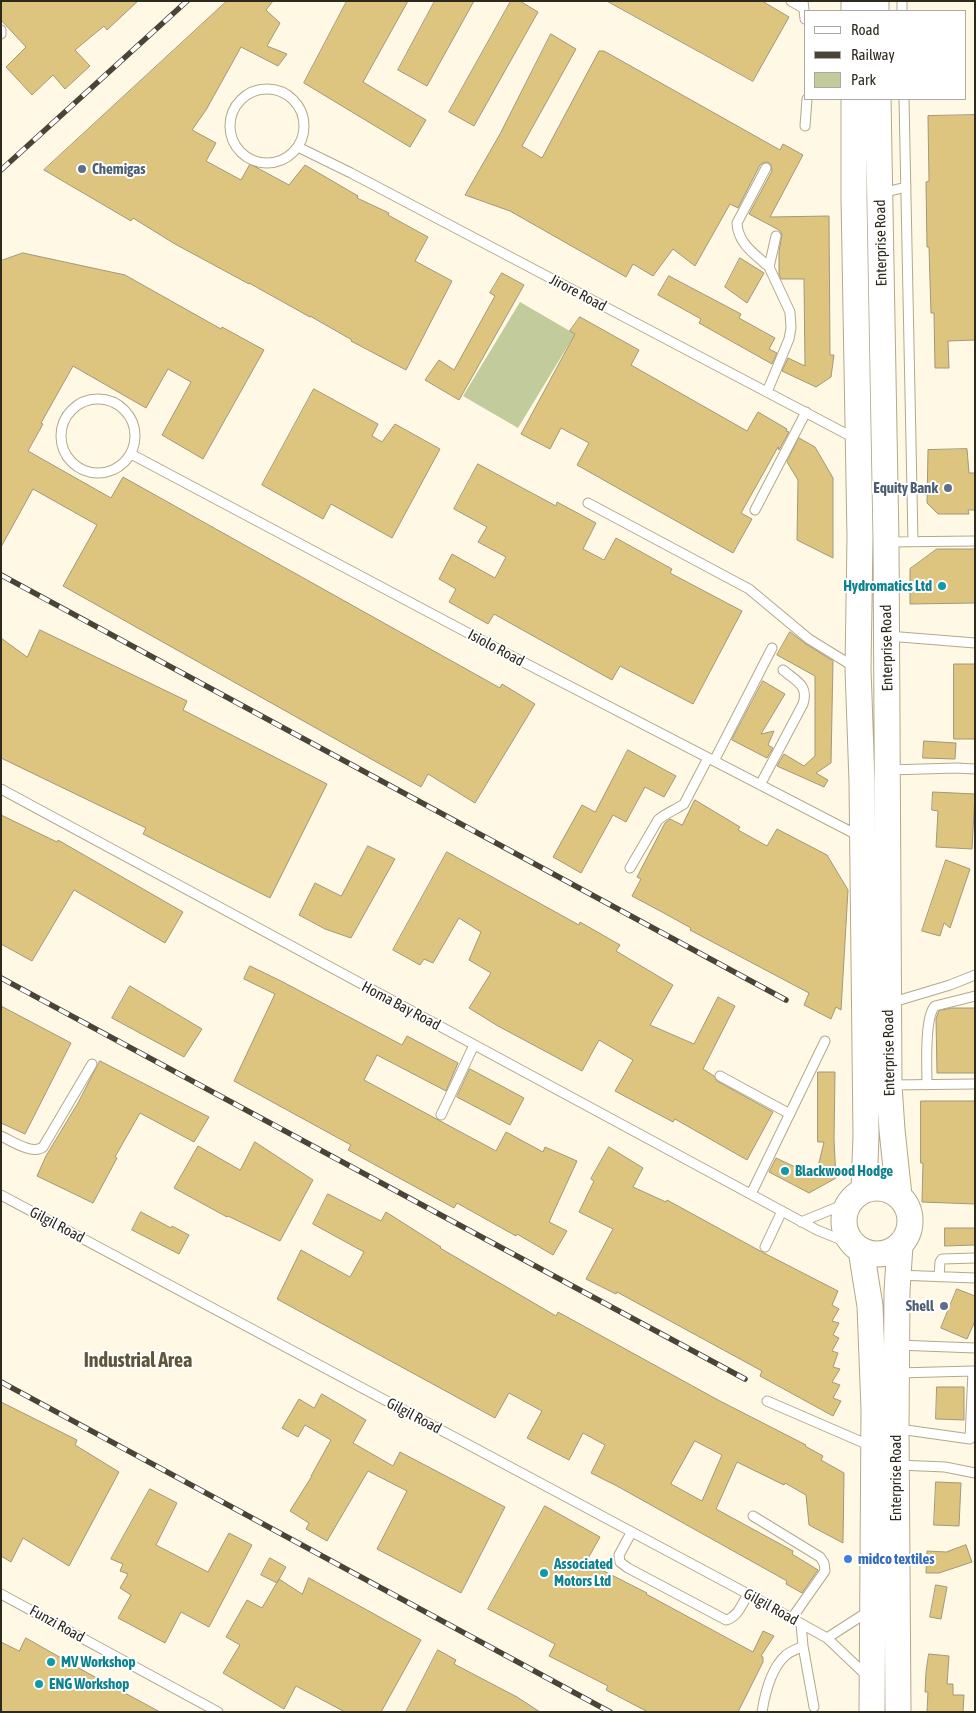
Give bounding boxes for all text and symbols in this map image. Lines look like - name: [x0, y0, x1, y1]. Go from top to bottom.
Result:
- legend: [804, 10, 966, 100]
- text: Road: [851, 21, 880, 38]
- text: Railway: [851, 46, 895, 63]
- text: Park: [851, 71, 876, 88]
- place label: Chemigas: [92, 160, 146, 178]
- marker: Chemigas: [76, 163, 88, 175]
- street label: Enterprise Road: [871, 199, 891, 287]
- street label: Jirore Road: [547, 271, 609, 315]
- place label: Equity Bank: [873, 479, 938, 497]
- marker: Equity Bank: [942, 482, 954, 494]
- place label: Hydromatics Ltd: [843, 577, 932, 595]
- marker: Hydromatics Ltd: [936, 580, 948, 592]
- street label: Enterprise Road: [877, 604, 897, 692]
- street label: Isiolo Road: [465, 626, 527, 670]
- street label: Homa Bay Road: [359, 978, 443, 1034]
- street label: Enterprise Road: [879, 1009, 899, 1097]
- place label: Blackwood Hodge: [795, 1162, 893, 1180]
- marker: Blackwood Hodge: [779, 1165, 791, 1177]
- street label: Gilgil Road: [26, 1203, 88, 1247]
- place label: Shell: [906, 1297, 934, 1315]
- marker: Shell: [938, 1300, 950, 1312]
- district label: Industrial Area: [84, 1349, 192, 1373]
- street label: Gilgil Road: [383, 1394, 445, 1438]
- street label: Enterprise Road: [887, 1435, 905, 1521]
- place label: midco textiles: [858, 1550, 935, 1568]
- marker: midco textiles: [842, 1553, 854, 1565]
- place label: Associated Motors Ltd: [554, 1555, 613, 1590]
- marker: Associated Motors Ltd: [538, 1567, 550, 1579]
- street label: Gilgil Road: [741, 1585, 801, 1629]
- street label: Funzi Road: [26, 1602, 88, 1646]
- place label: MV Workshop: [61, 1653, 136, 1671]
- marker: MV Workshop: [45, 1656, 57, 1668]
- place label: ENG Workshop: [49, 1675, 129, 1693]
- marker: ENG Workshop: [33, 1678, 45, 1690]

